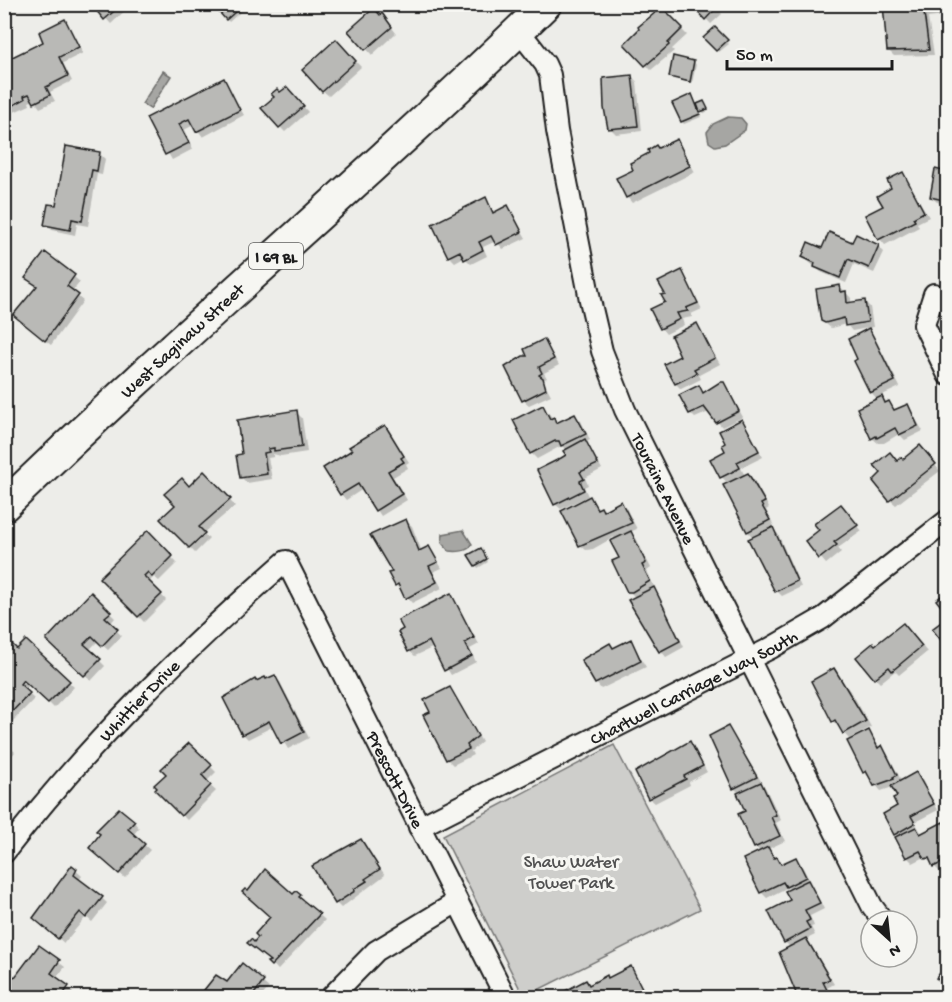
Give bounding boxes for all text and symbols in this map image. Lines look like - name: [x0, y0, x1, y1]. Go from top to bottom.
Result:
- scale bar: [727, 33, 892, 71]
- text: 50 m: [736, 46, 773, 67]
- road number: I 69 BL: [249, 243, 303, 269]
- street label: West Saginaw Street: [117, 279, 251, 404]
- street label: Touraine Avenue: [625, 430, 699, 549]
- street label: Chartwell Carriage Way South: [587, 627, 802, 751]
- street label: Whittier Drive: [96, 656, 186, 747]
- street label: Prescott Drive: [360, 728, 427, 833]
- park label: Shaw Water Tower Park: [524, 853, 620, 895]
- north arrow: [859, 909, 919, 969]
- text: N: [885, 938, 903, 960]

